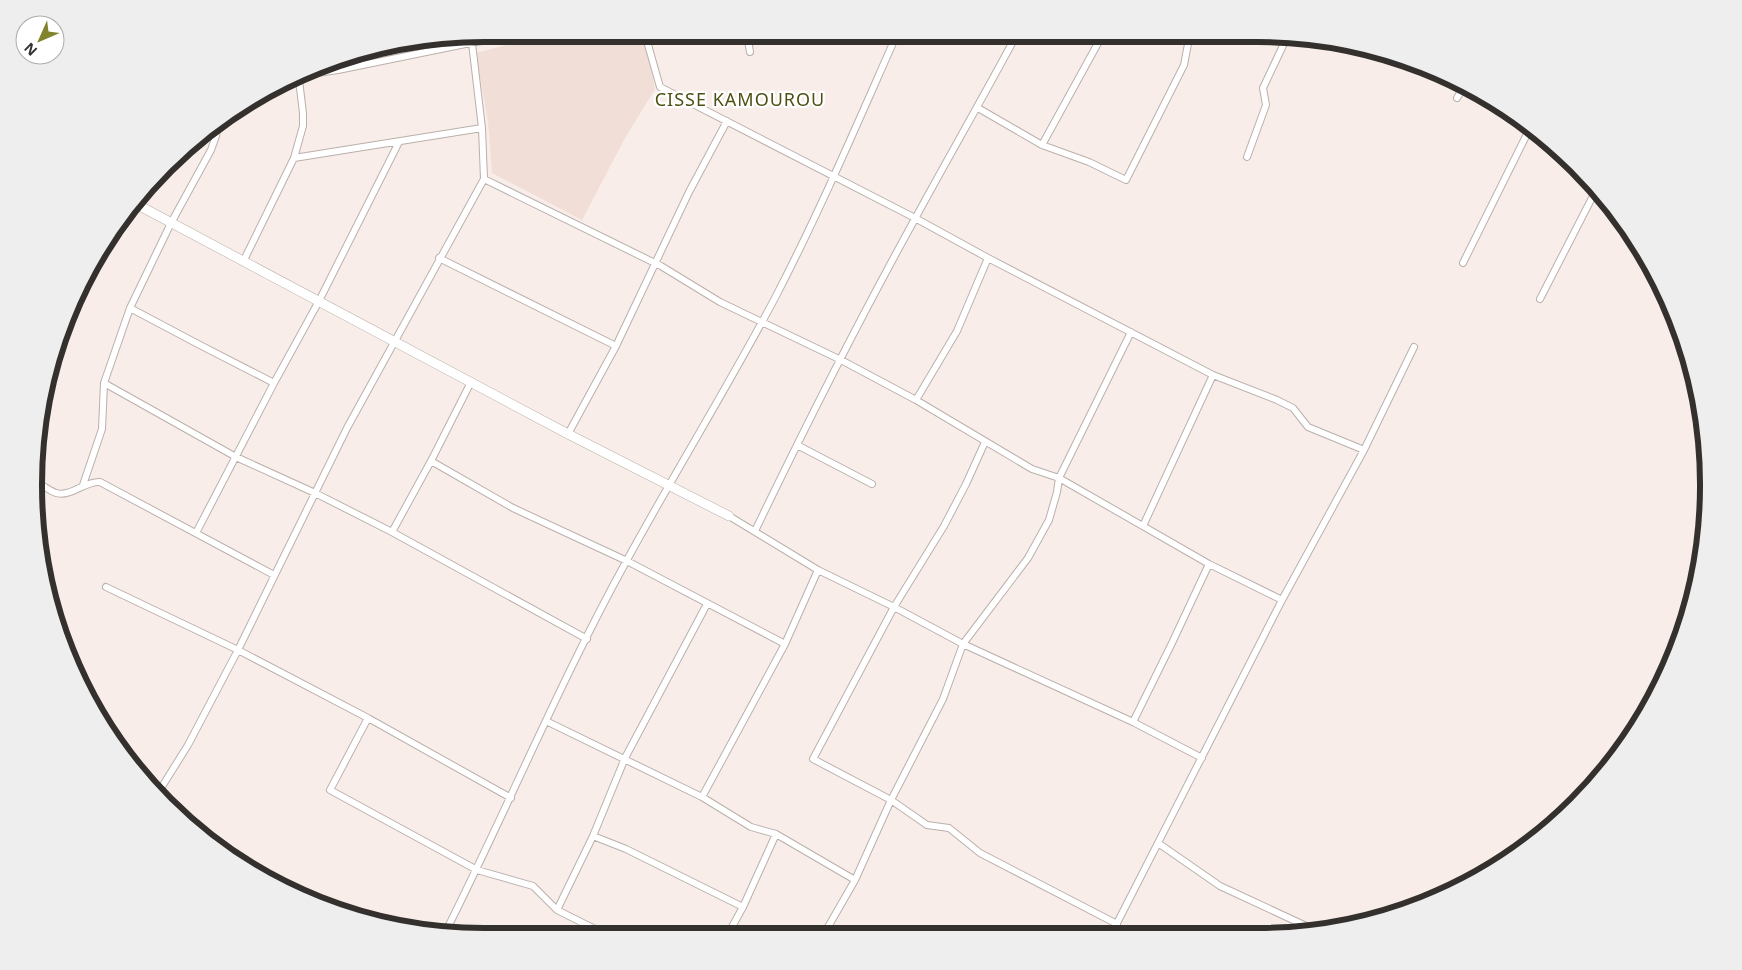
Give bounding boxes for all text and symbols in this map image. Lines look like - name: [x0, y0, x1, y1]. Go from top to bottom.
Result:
- north arrow: [15, 15, 65, 65]
- text: N: [20, 39, 41, 60]
- district label: CISSE KAMOUROU: [655, 87, 825, 111]

